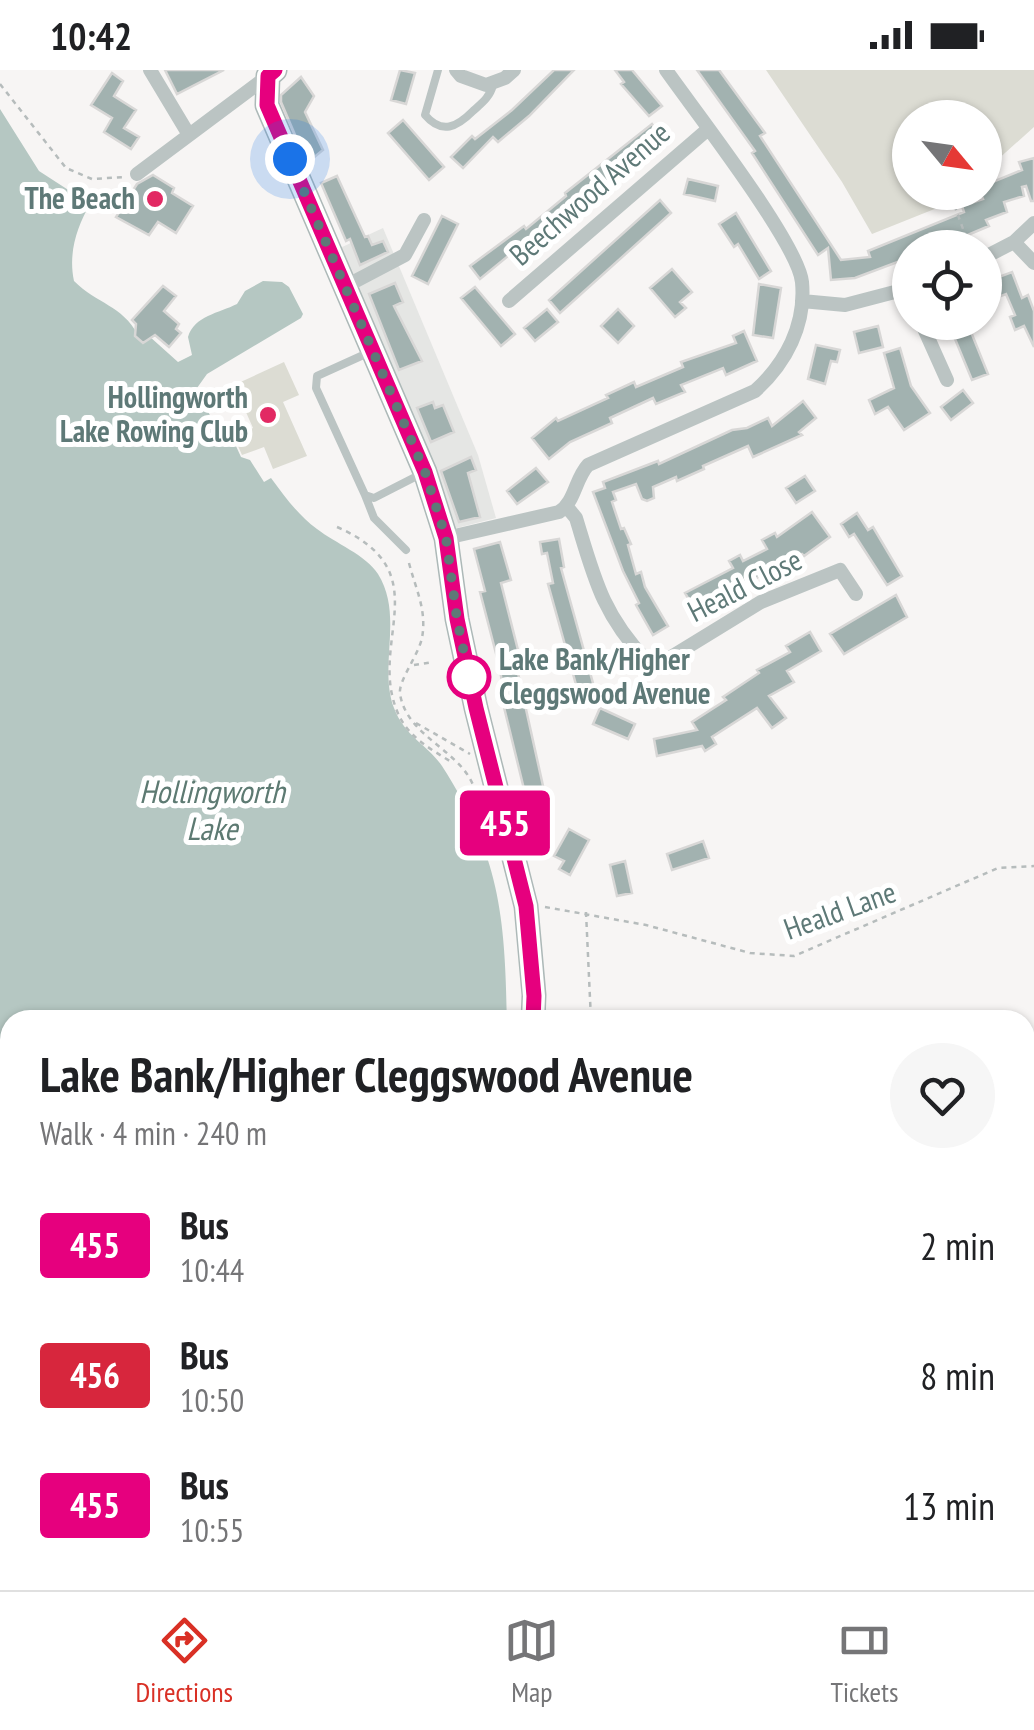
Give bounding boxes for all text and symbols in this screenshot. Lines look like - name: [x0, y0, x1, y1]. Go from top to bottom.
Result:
- text: 10:42: [50, 11, 132, 60]
- north arrow: [892, 100, 1002, 210]
- map controls: [892, 100, 1002, 340]
- street label: Beechwood Avenue: [501, 113, 677, 273]
- your location: [265, 134, 315, 184]
- place label: The Beach: [24, 178, 135, 217]
- marker: The Beach: [144, 188, 166, 210]
- button: locate: [892, 230, 1002, 340]
- place label: Hollingworth Lake Rowing Club: [60, 377, 248, 450]
- marker: Hollingworth Lake Rowing Club: [257, 404, 279, 426]
- street label: Heald Close: [681, 539, 808, 630]
- place label: Lake Bank/Higher Cleggswood Avenue: [499, 639, 711, 712]
- marker: Lake Bank/Higher Cleggswood Avenue: [448, 656, 490, 698]
- water label: Hollingworth Lake: [139, 770, 287, 849]
- line badge: 455: [448, 790, 562, 856]
- text: 455: [480, 800, 530, 846]
- street label: Heald Lane: [778, 871, 901, 948]
- text: Lake Bank/Higher Cleggswood Avenue: [40, 1043, 693, 1105]
- button: heart: [890, 1043, 995, 1148]
- text: Walk · 4 min · 240 m: [40, 1112, 267, 1154]
- text: Bus: [180, 1200, 229, 1249]
- text: 2 min: [920, 1221, 995, 1270]
- text: 455: [70, 1222, 120, 1268]
- text: 10:44: [180, 1249, 244, 1291]
- text: Bus: [180, 1330, 229, 1379]
- text: 8 min: [920, 1351, 995, 1400]
- text: 456: [70, 1352, 120, 1398]
- text: 10:50: [180, 1379, 244, 1421]
- text: Bus: [180, 1460, 229, 1509]
- text: 13 min: [903, 1481, 995, 1530]
- text: 455: [70, 1482, 120, 1528]
- text: 10:55: [180, 1509, 244, 1551]
- tab: Directions: [136, 1613, 233, 1710]
- tab: Map: [504, 1613, 559, 1710]
- tab: Tickets: [830, 1613, 898, 1710]

